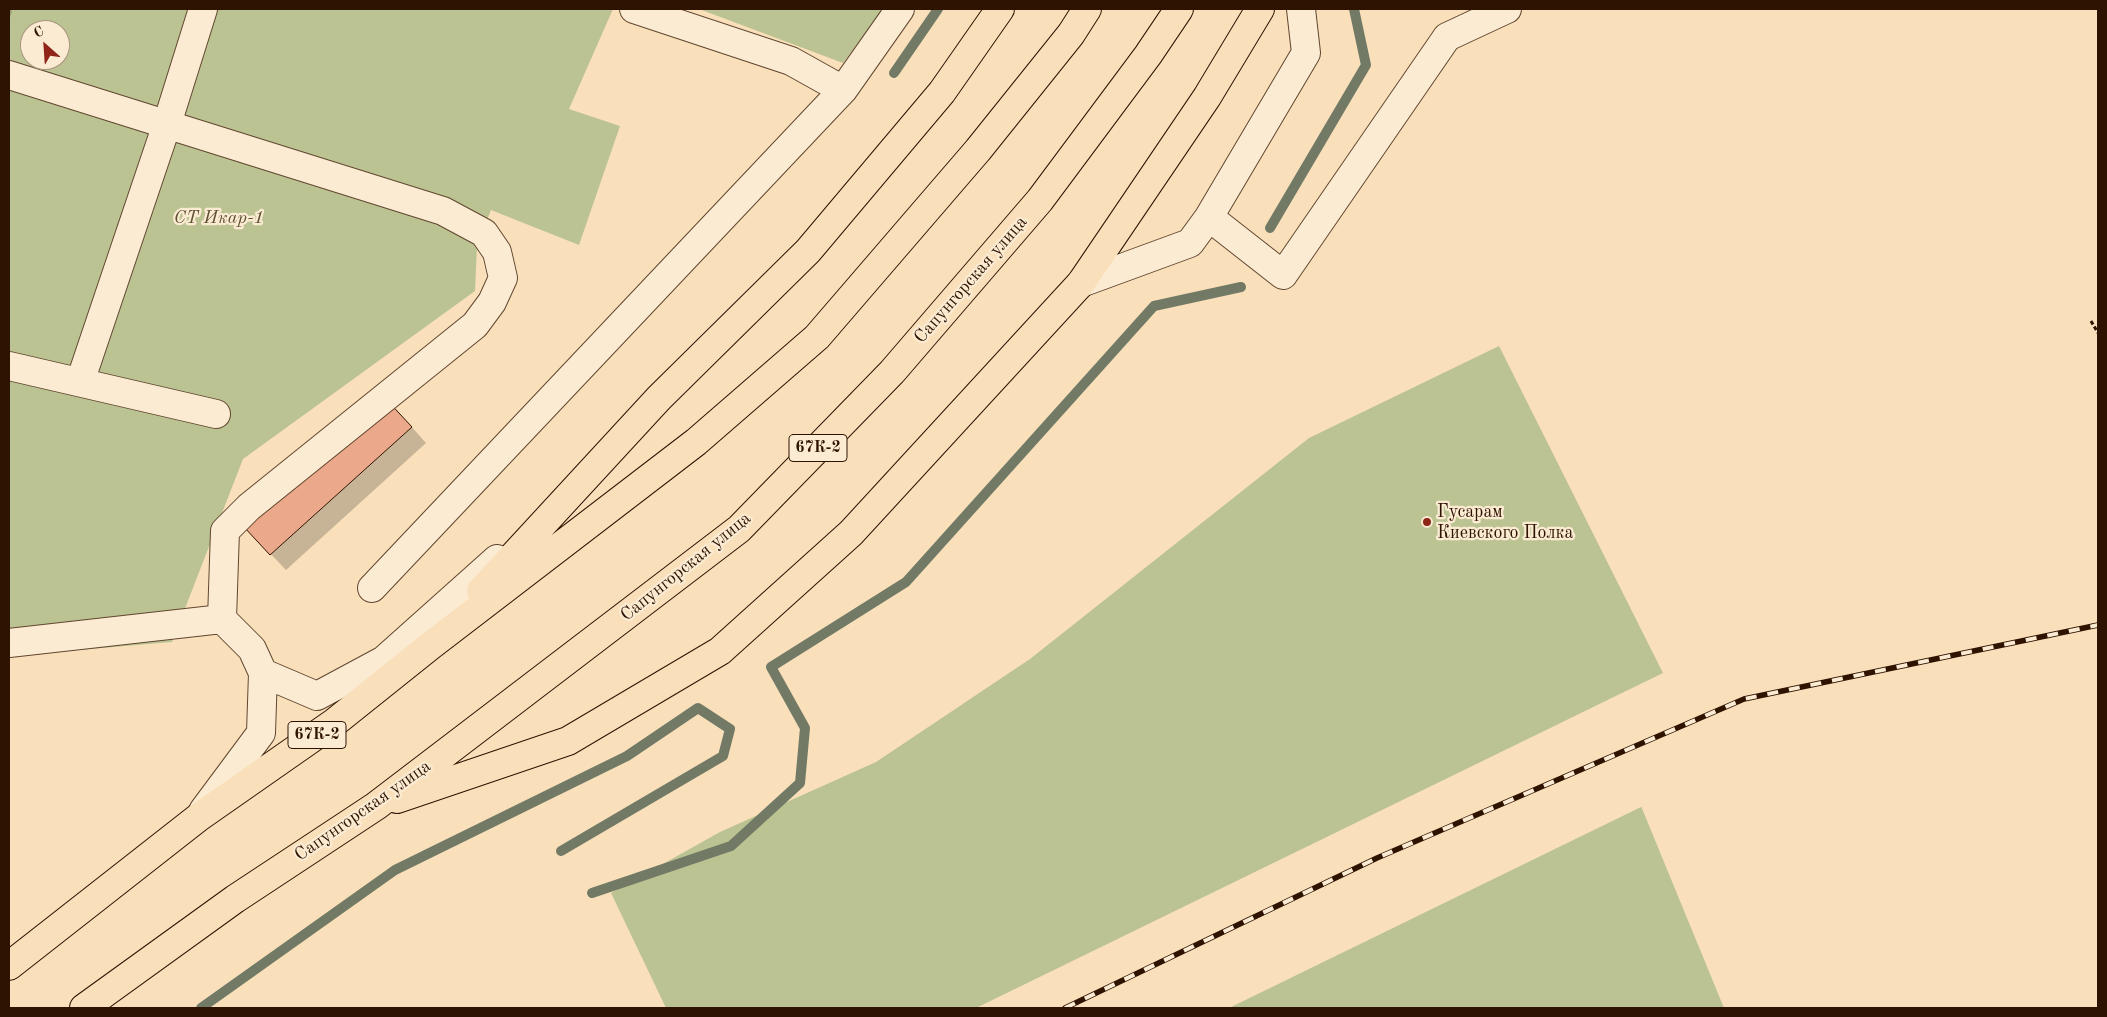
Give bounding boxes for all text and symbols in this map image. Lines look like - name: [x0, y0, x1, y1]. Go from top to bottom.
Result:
- north arrow: [20, 20, 70, 70]
- text: С: [32, 24, 46, 41]
- park label: СТ Икар-1: [174, 207, 264, 229]
- street label: Сапунгорская улица: [910, 212, 1032, 348]
- road number: 67К-2: [789, 434, 847, 462]
- place label: Гусарам Киевского Полка: [1437, 501, 1574, 544]
- street label: Сапунгорская улица: [616, 508, 756, 626]
- marker: Гусарам Киевского Полка: [1421, 516, 1433, 528]
- road number: 67К-2: [288, 722, 346, 748]
- street label: Сапунгорская улица: [291, 756, 435, 866]

